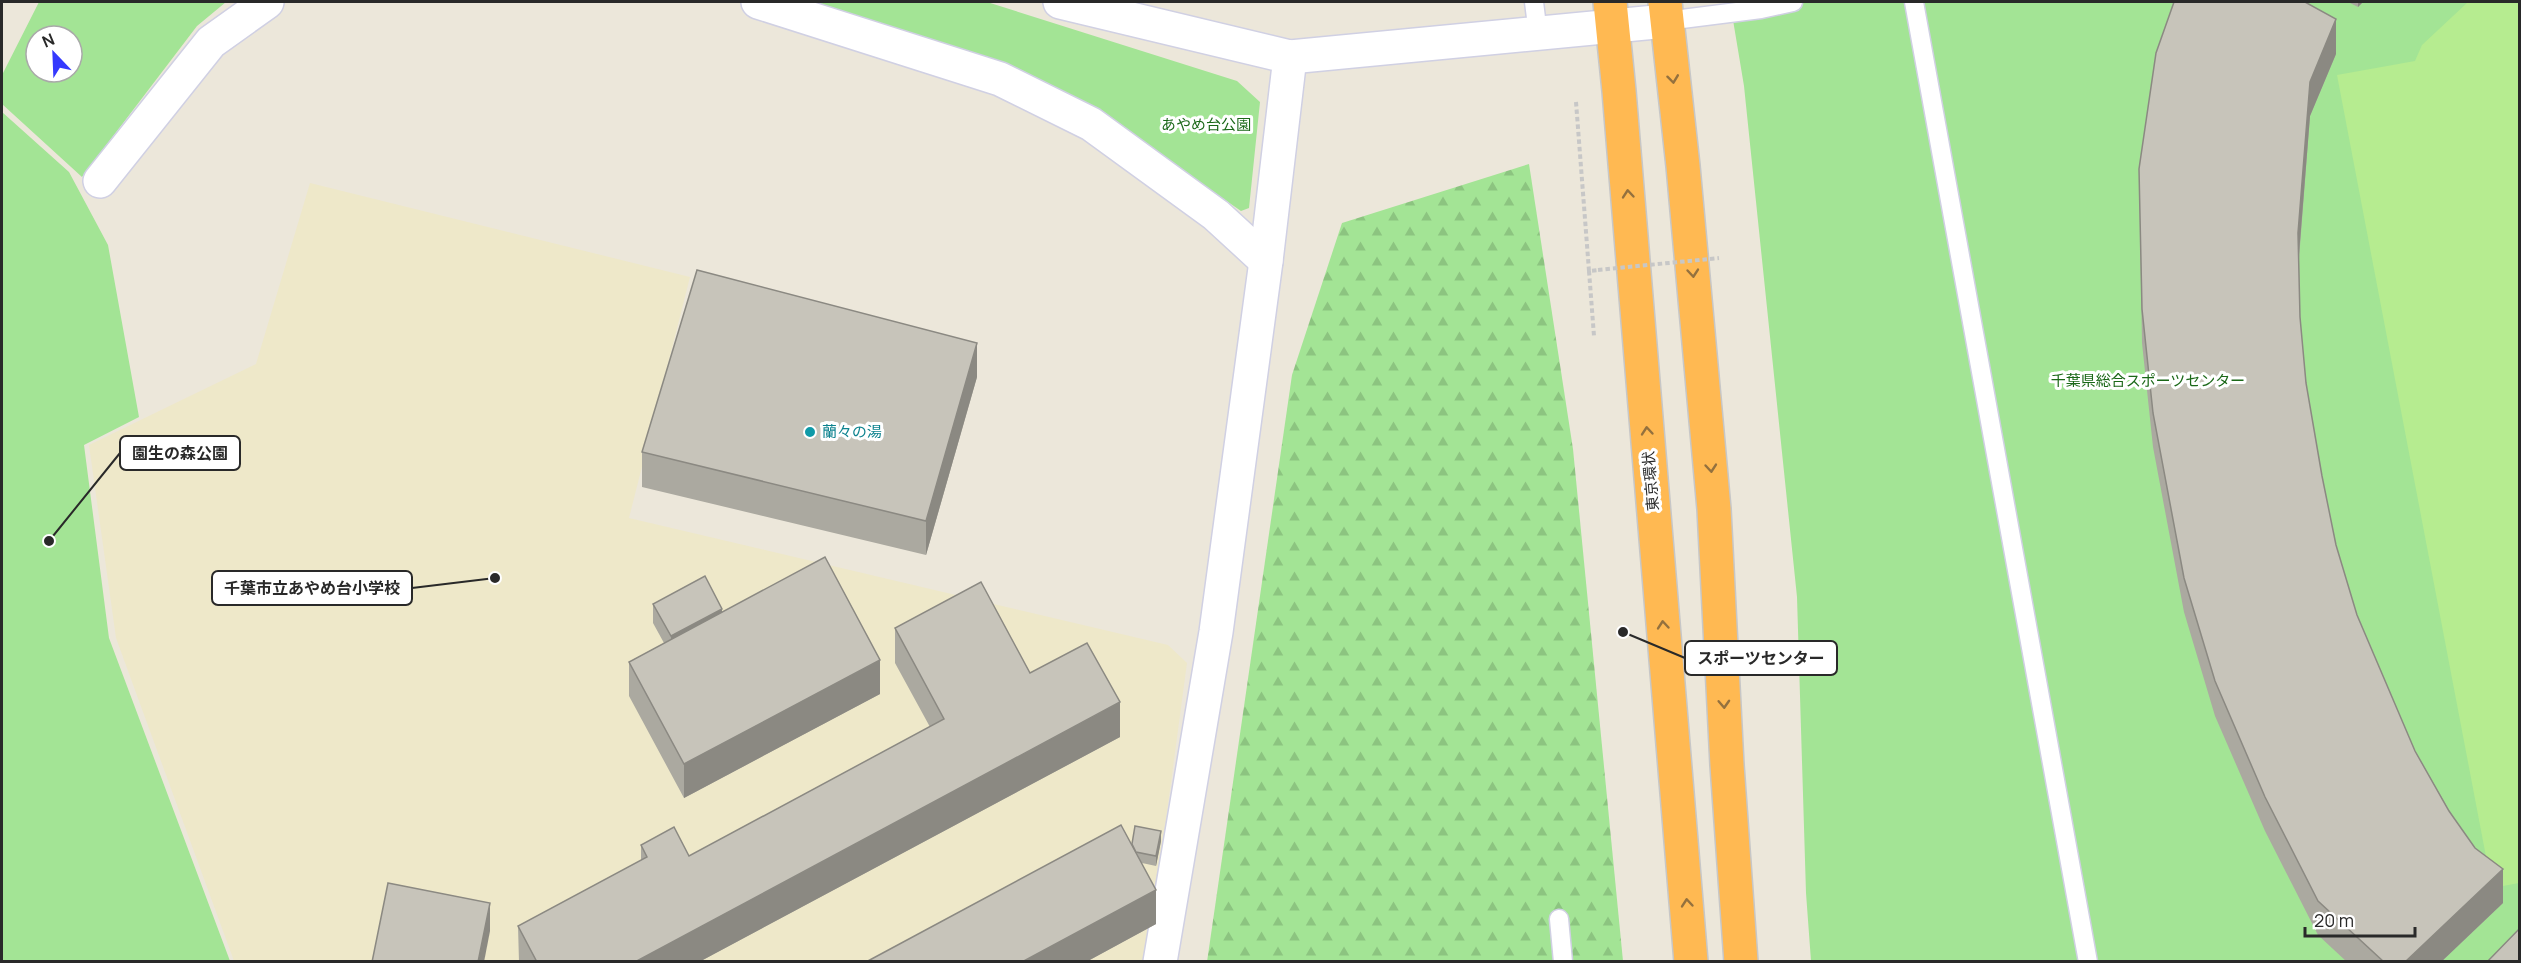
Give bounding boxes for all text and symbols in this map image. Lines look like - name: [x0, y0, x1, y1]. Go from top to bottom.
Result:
- north arrow: [24, 24, 84, 84]
- text: N: [39, 28, 58, 53]
- one-way arrow: [1666, 75, 1679, 84]
- park label: あやめ台公園: [1161, 114, 1251, 135]
- one-way arrow: [1621, 189, 1634, 198]
- one-way arrow: [1686, 269, 1699, 278]
- park label: 千葉県総合スポーツセンター: [2051, 370, 2245, 391]
- place label: 蘭々の湯: [822, 421, 882, 442]
- marker: 蘭々の湯: [803, 425, 817, 439]
- one-way arrow: [1641, 426, 1654, 435]
- callout: 園生の森公園: [120, 436, 240, 470]
- text: 園生の森公園: [132, 442, 228, 464]
- street label: 東京環状: [1637, 450, 1664, 512]
- one-way arrow: [1704, 463, 1717, 472]
- callout: 千葉市立あやめ台小学校: [212, 571, 412, 605]
- text: 千葉市立あやめ台小学校: [224, 577, 400, 599]
- one-way arrow: [1657, 621, 1670, 630]
- callout: スポーツセンター: [1685, 641, 1837, 675]
- text: スポーツセンター: [1697, 647, 1825, 669]
- one-way arrow: [1718, 700, 1731, 709]
- one-way arrow: [1680, 899, 1693, 908]
- scale bar: [2305, 900, 2414, 938]
- text: 20 m: [2314, 908, 2354, 932]

